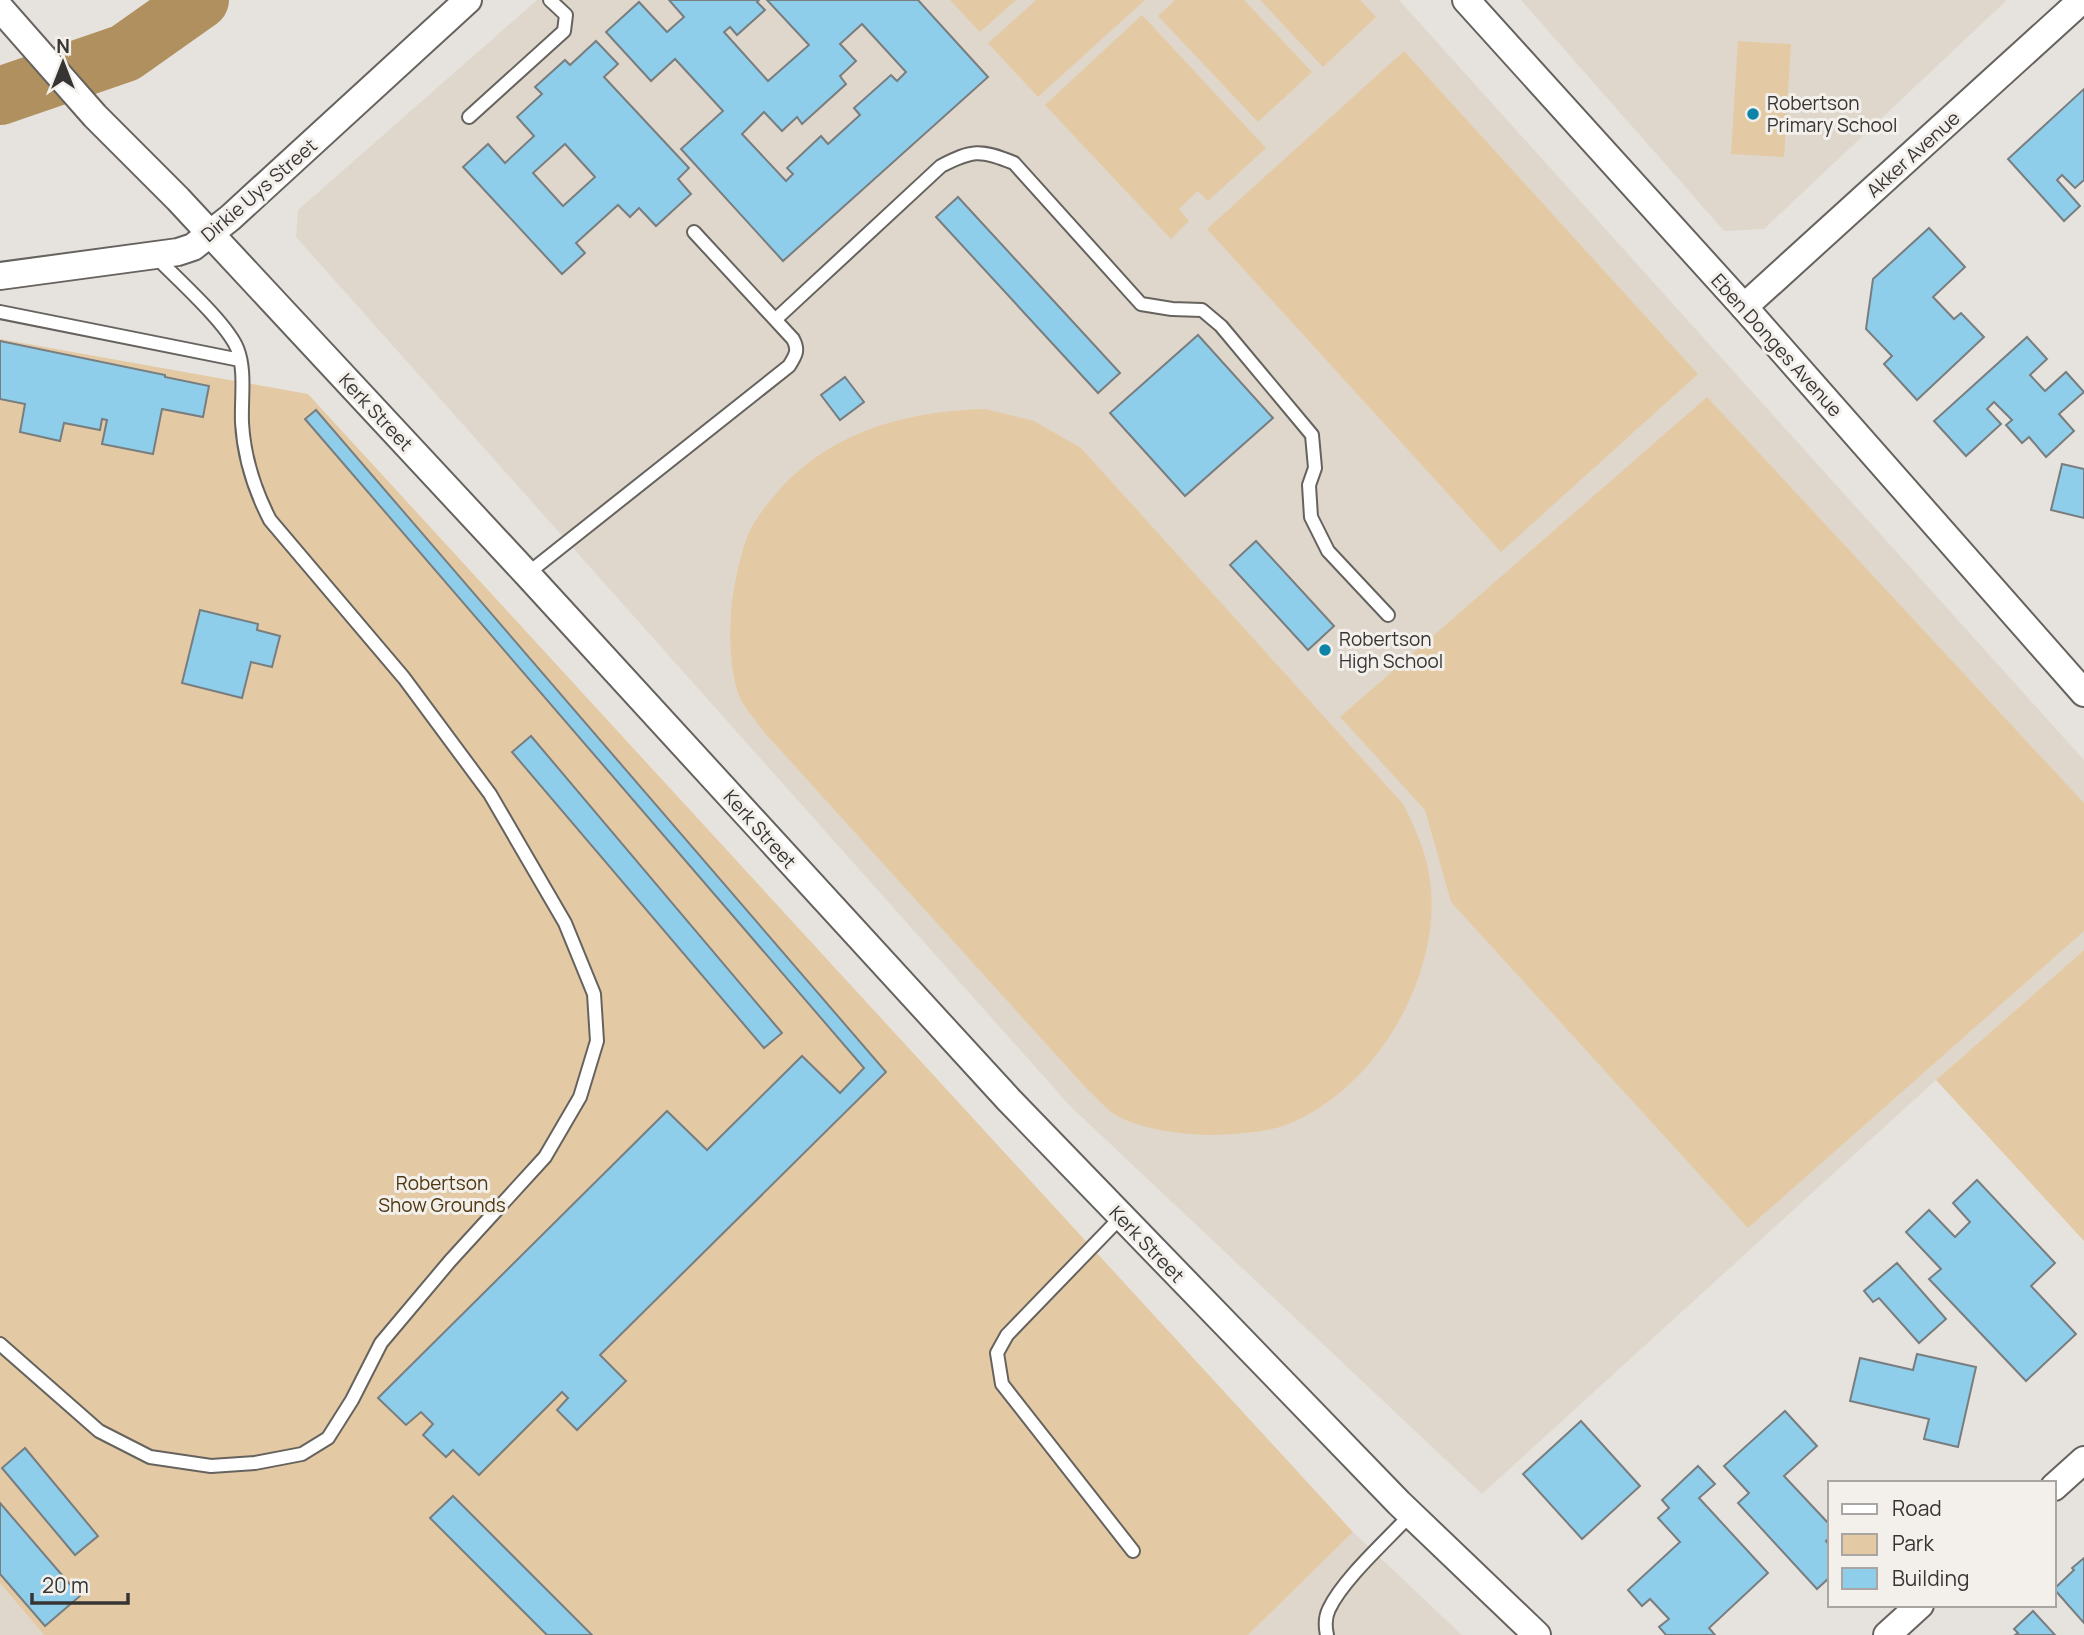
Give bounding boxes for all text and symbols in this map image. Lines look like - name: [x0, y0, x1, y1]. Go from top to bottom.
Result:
- north arrow: [28, 28, 98, 98]
- text: N: [56, 33, 70, 59]
- place label: Robertson Primary School: [1767, 90, 1897, 138]
- street label: Akker Avenue: [1861, 105, 1965, 203]
- marker: Robertson Primary School: [1745, 106, 1761, 122]
- street label: Dirkie Uys Street: [195, 132, 323, 248]
- street label: Eben Donges Avenue: [1706, 268, 1848, 422]
- street label: Kerk Street: [333, 367, 419, 457]
- place label: Robertson High School: [1339, 626, 1443, 674]
- marker: Robertson High School: [1317, 642, 1333, 658]
- street label: Kerk Street: [718, 784, 802, 874]
- park label: Robertson Show Grounds: [378, 1170, 506, 1218]
- street label: Kerk Street: [1104, 1200, 1190, 1288]
- legend: [1828, 1481, 2056, 1607]
- text: Road: [1892, 1494, 1942, 1522]
- text: Park: [1892, 1529, 1934, 1557]
- scale bar: [32, 1562, 128, 1606]
- text: Building: [1892, 1564, 1969, 1592]
- text: 20 m: [42, 1571, 89, 1599]

